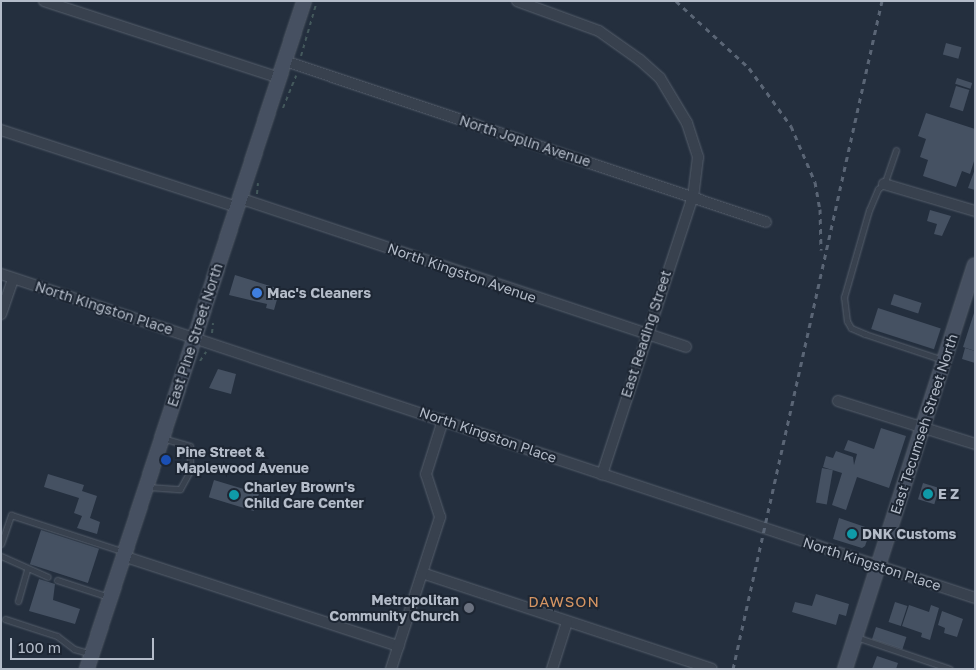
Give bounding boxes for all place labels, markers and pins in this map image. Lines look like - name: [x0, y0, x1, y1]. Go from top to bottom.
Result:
- place label: Mac's Cleaners: [267, 285, 371, 301]
- marker: Mac's Cleaners: [251, 287, 263, 299]
- place label: Pine Street & Maplewood Avenue: [176, 444, 309, 477]
- marker: Pine Street & Maplewood Avenue: [160, 454, 172, 466]
- place label: Charley Brown's Child Care Center: [244, 479, 364, 512]
- place label: E Z: [938, 486, 959, 502]
- marker: E Z: [922, 488, 934, 500]
- marker: Charley Brown's Child Care Center: [228, 489, 240, 501]
- place label: DNK Customs: [862, 526, 956, 542]
- marker: DNK Customs: [846, 528, 858, 540]
- place label: Metropolitan Community Church: [329, 592, 459, 624]
- marker: Metropolitan Community Church: [463, 602, 475, 614]

